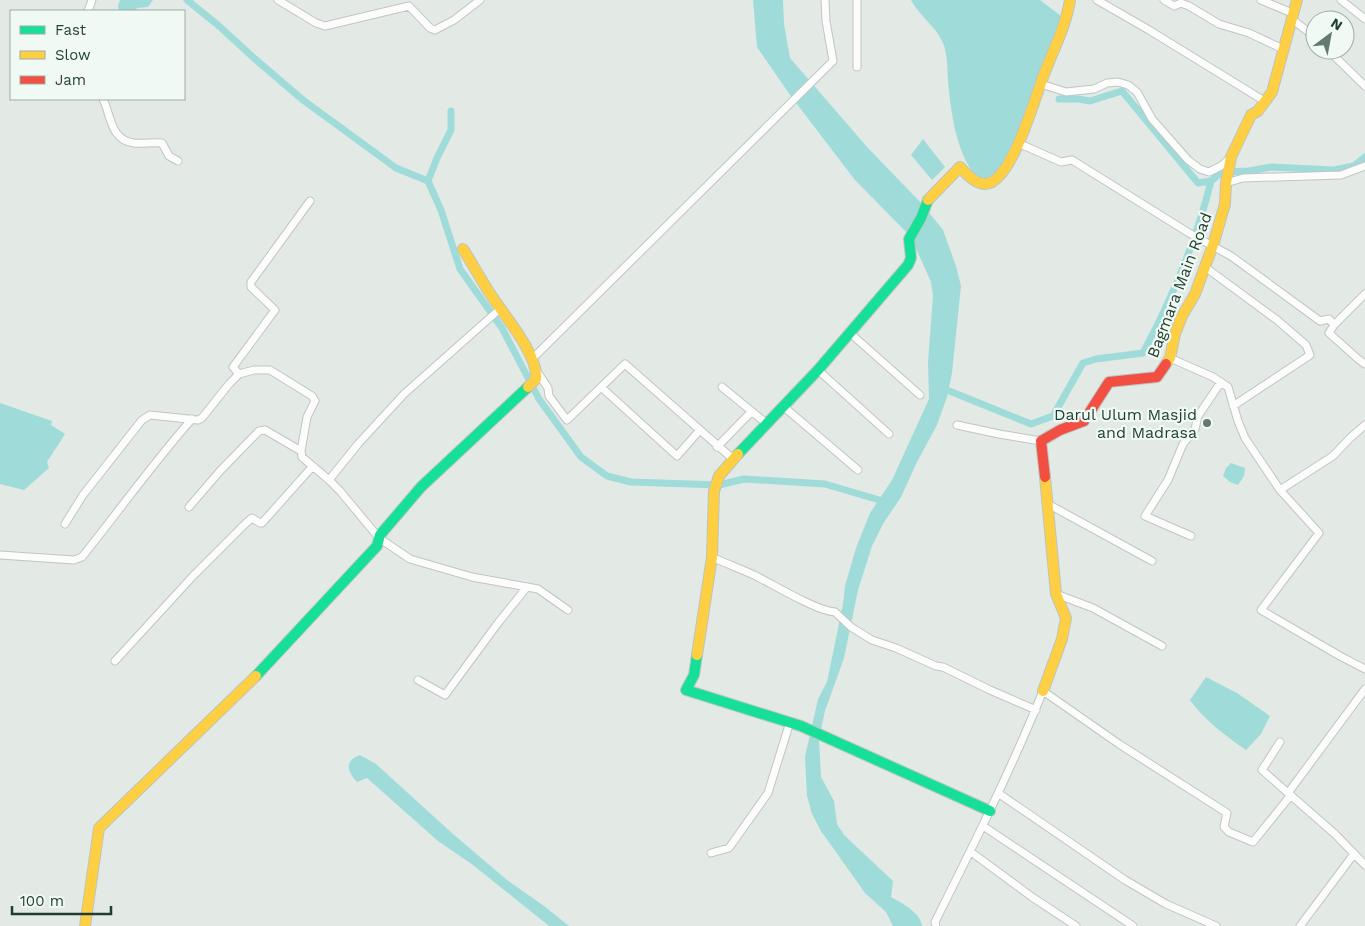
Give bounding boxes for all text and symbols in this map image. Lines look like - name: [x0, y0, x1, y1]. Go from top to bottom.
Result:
- legend: [10, 10, 185, 100]
- north arrow: [1305, 10, 1355, 60]
- text: N: [1328, 14, 1346, 34]
- text: Fast: [55, 21, 87, 39]
- text: Slow: [55, 46, 91, 64]
- text: Jam: [55, 71, 86, 89]
- street label: Bagmara Main Road: [1143, 210, 1216, 361]
- place label: Darul Ulum Masjid and Madrasa: [1054, 405, 1197, 442]
- marker: Darul Ulum Masjid and Madrasa: [1201, 417, 1213, 429]
- scale bar: [12, 884, 111, 916]
- text: 100 m: [20, 892, 64, 910]

